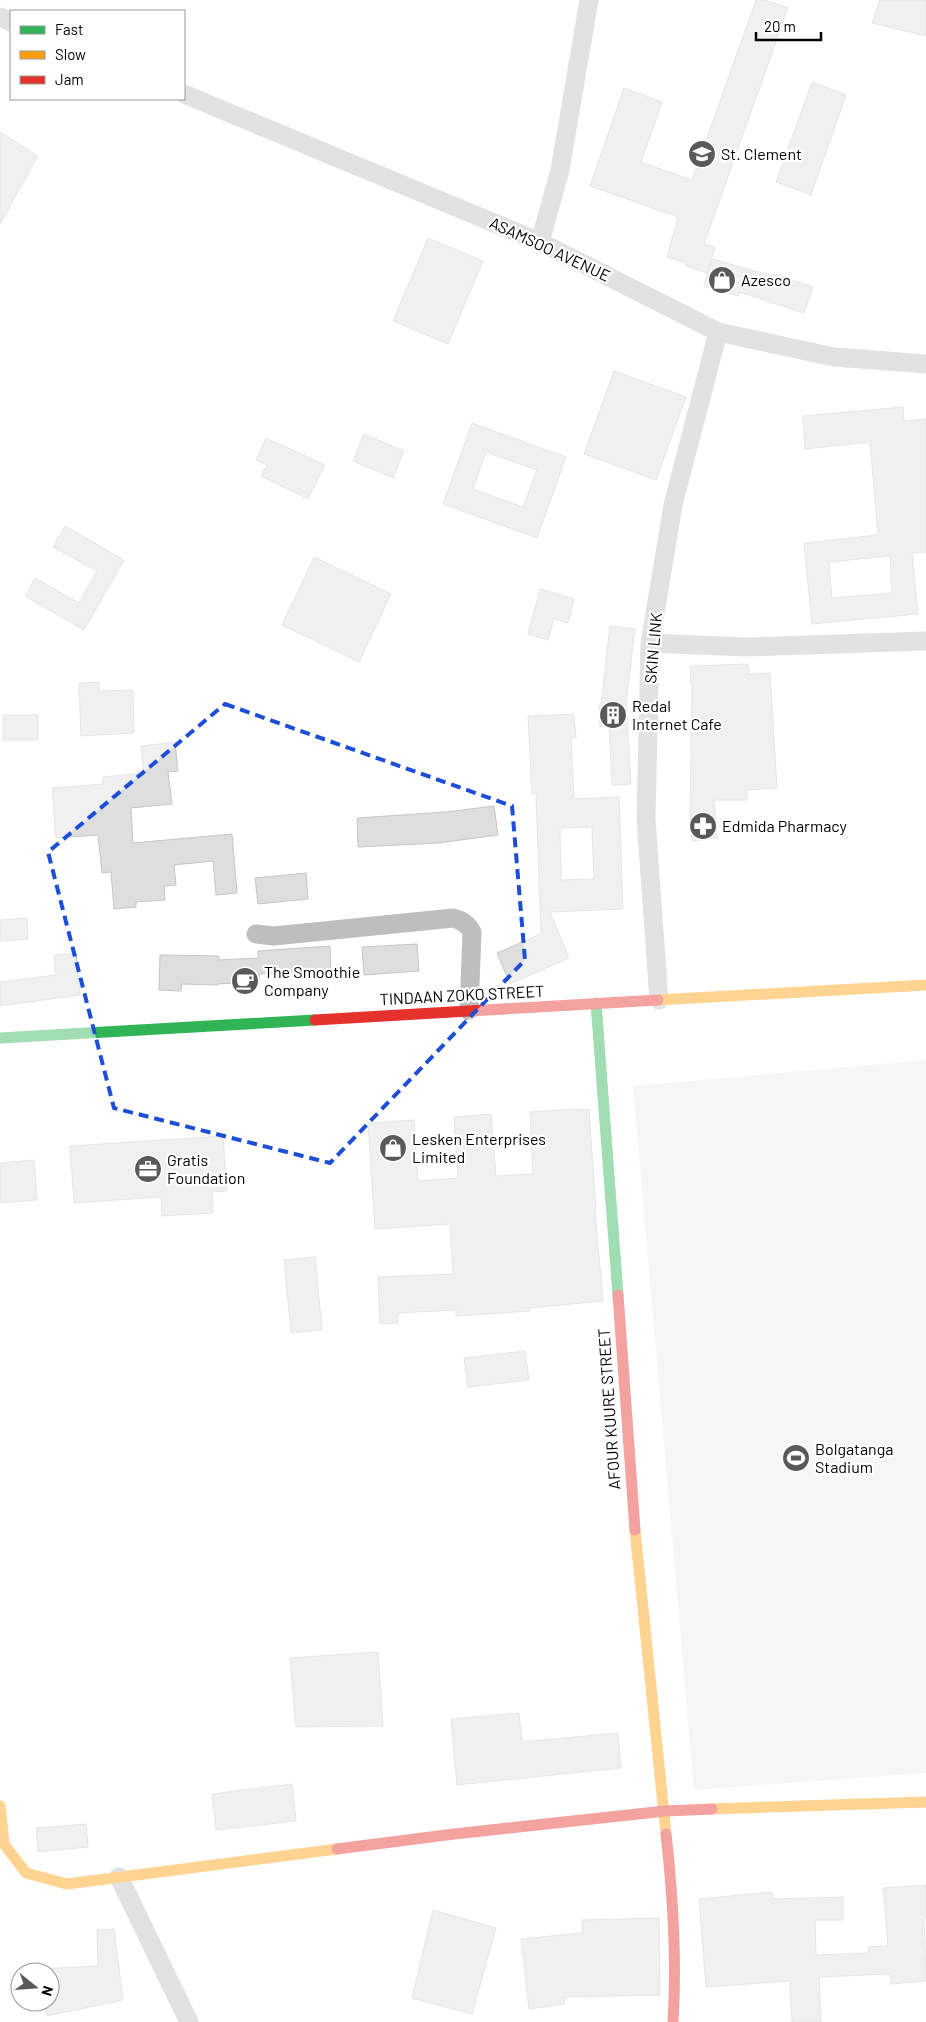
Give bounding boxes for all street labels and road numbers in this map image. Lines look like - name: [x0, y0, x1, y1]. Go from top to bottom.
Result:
- street label: ASAMSOO AVENUE: [487, 212, 613, 285]
- street label: SKIN LINK: [640, 611, 665, 684]
- street label: TINDAAN ZOKO STREET: [379, 981, 545, 1008]
- street label: AFOUR KUURE STREET: [593, 1328, 624, 1490]

